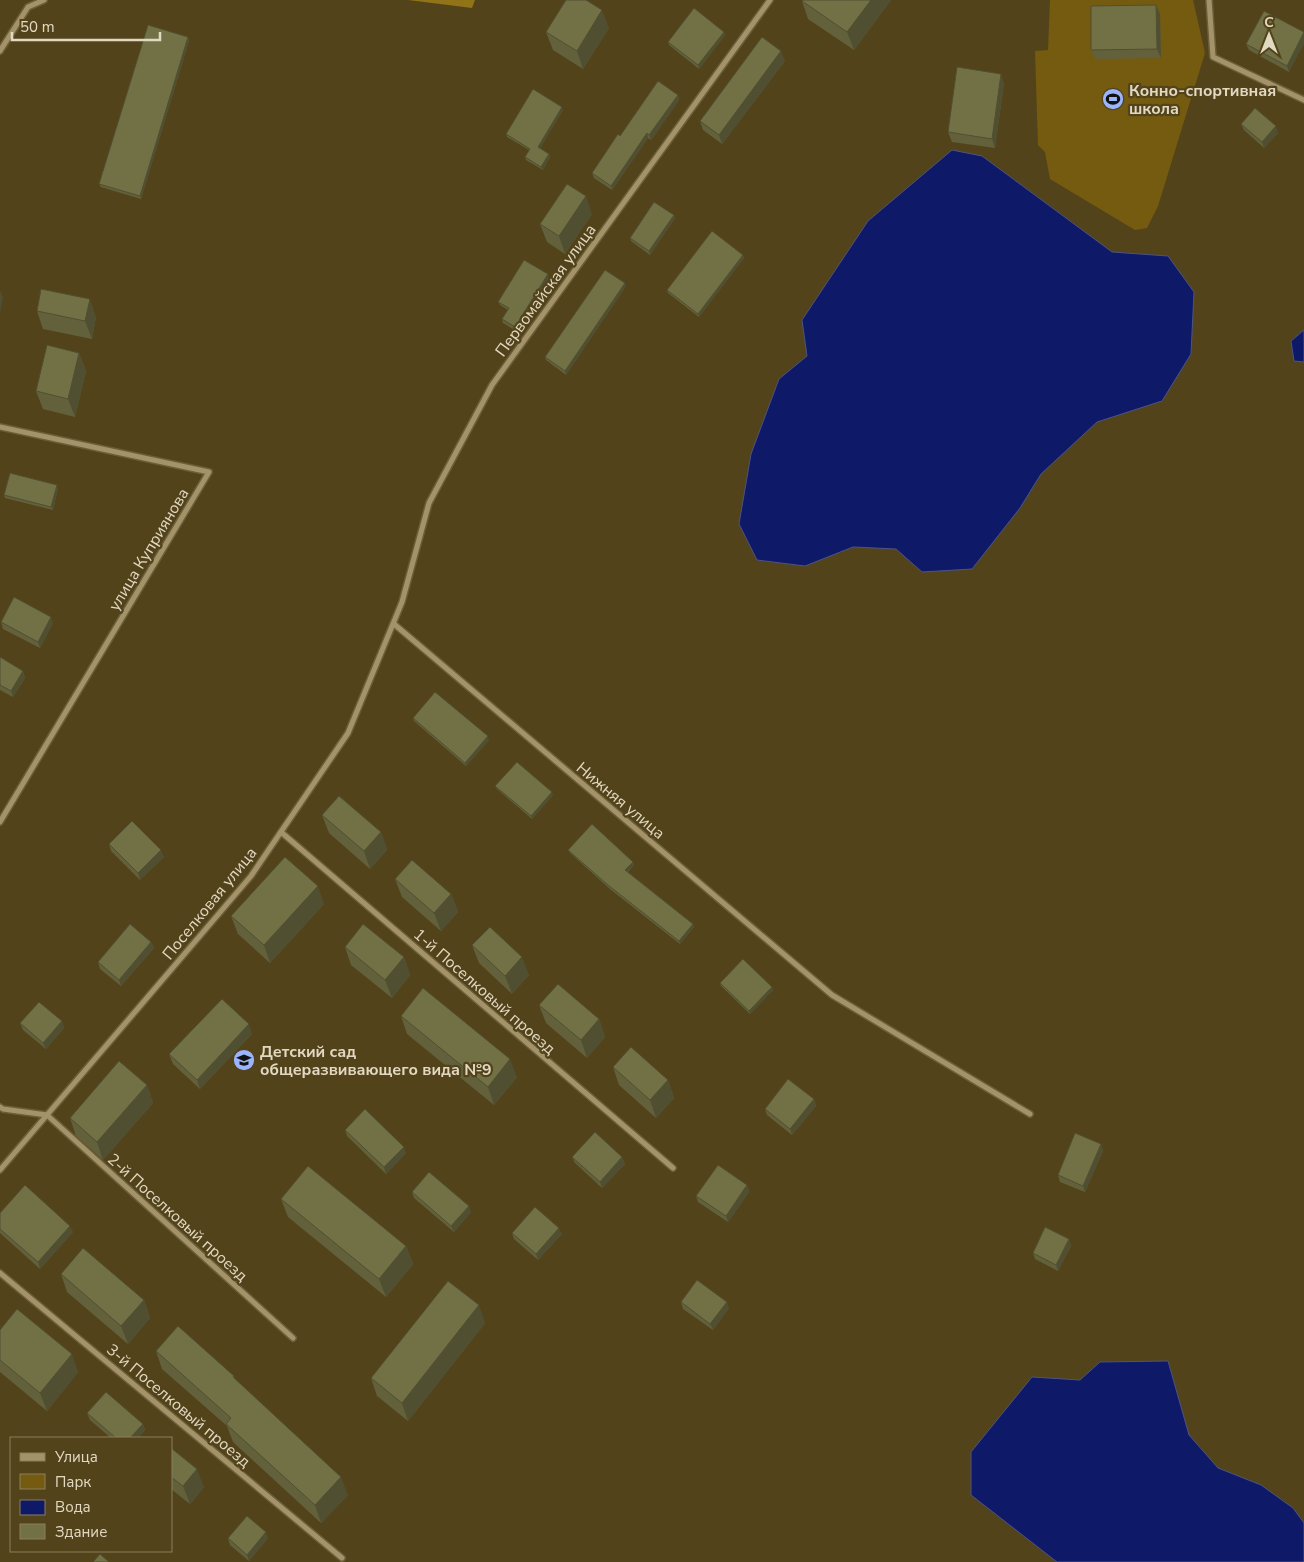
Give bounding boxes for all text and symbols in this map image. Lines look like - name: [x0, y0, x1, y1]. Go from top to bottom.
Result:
- scale bar: [12, 10, 160, 42]
- north arrow: [1244, 10, 1294, 60]
- text: С: [1264, 13, 1274, 32]
- text: 50 m: [20, 17, 55, 37]
- place label: Конно-спортивная школа: [1129, 80, 1276, 120]
- sports icon: Конно-спортивная школа: [1101, 87, 1125, 111]
- street label: Первомайская улица: [490, 220, 601, 361]
- street label: улица Куприянова: [103, 484, 194, 615]
- street label: Нижняя улица: [571, 757, 669, 844]
- street label: Поселковая улица: [158, 843, 262, 964]
- street label: 1-й Поселковый проезд: [408, 924, 561, 1060]
- place label: Детский сад общеразвивающего вида №9: [260, 1041, 492, 1081]
- school or university icon: Детский сад общеразвивающего вида №9: [232, 1048, 256, 1072]
- street label: 2-й Поселковый проезд: [102, 1149, 253, 1287]
- street label: 3-й Поселковый проезд: [102, 1339, 256, 1473]
- legend: [10, 1437, 172, 1552]
- text: Улица: [54, 1447, 98, 1467]
- text: Парк: [55, 1472, 91, 1492]
- text: Вода: [55, 1497, 91, 1517]
- text: Здание: [55, 1522, 107, 1542]

